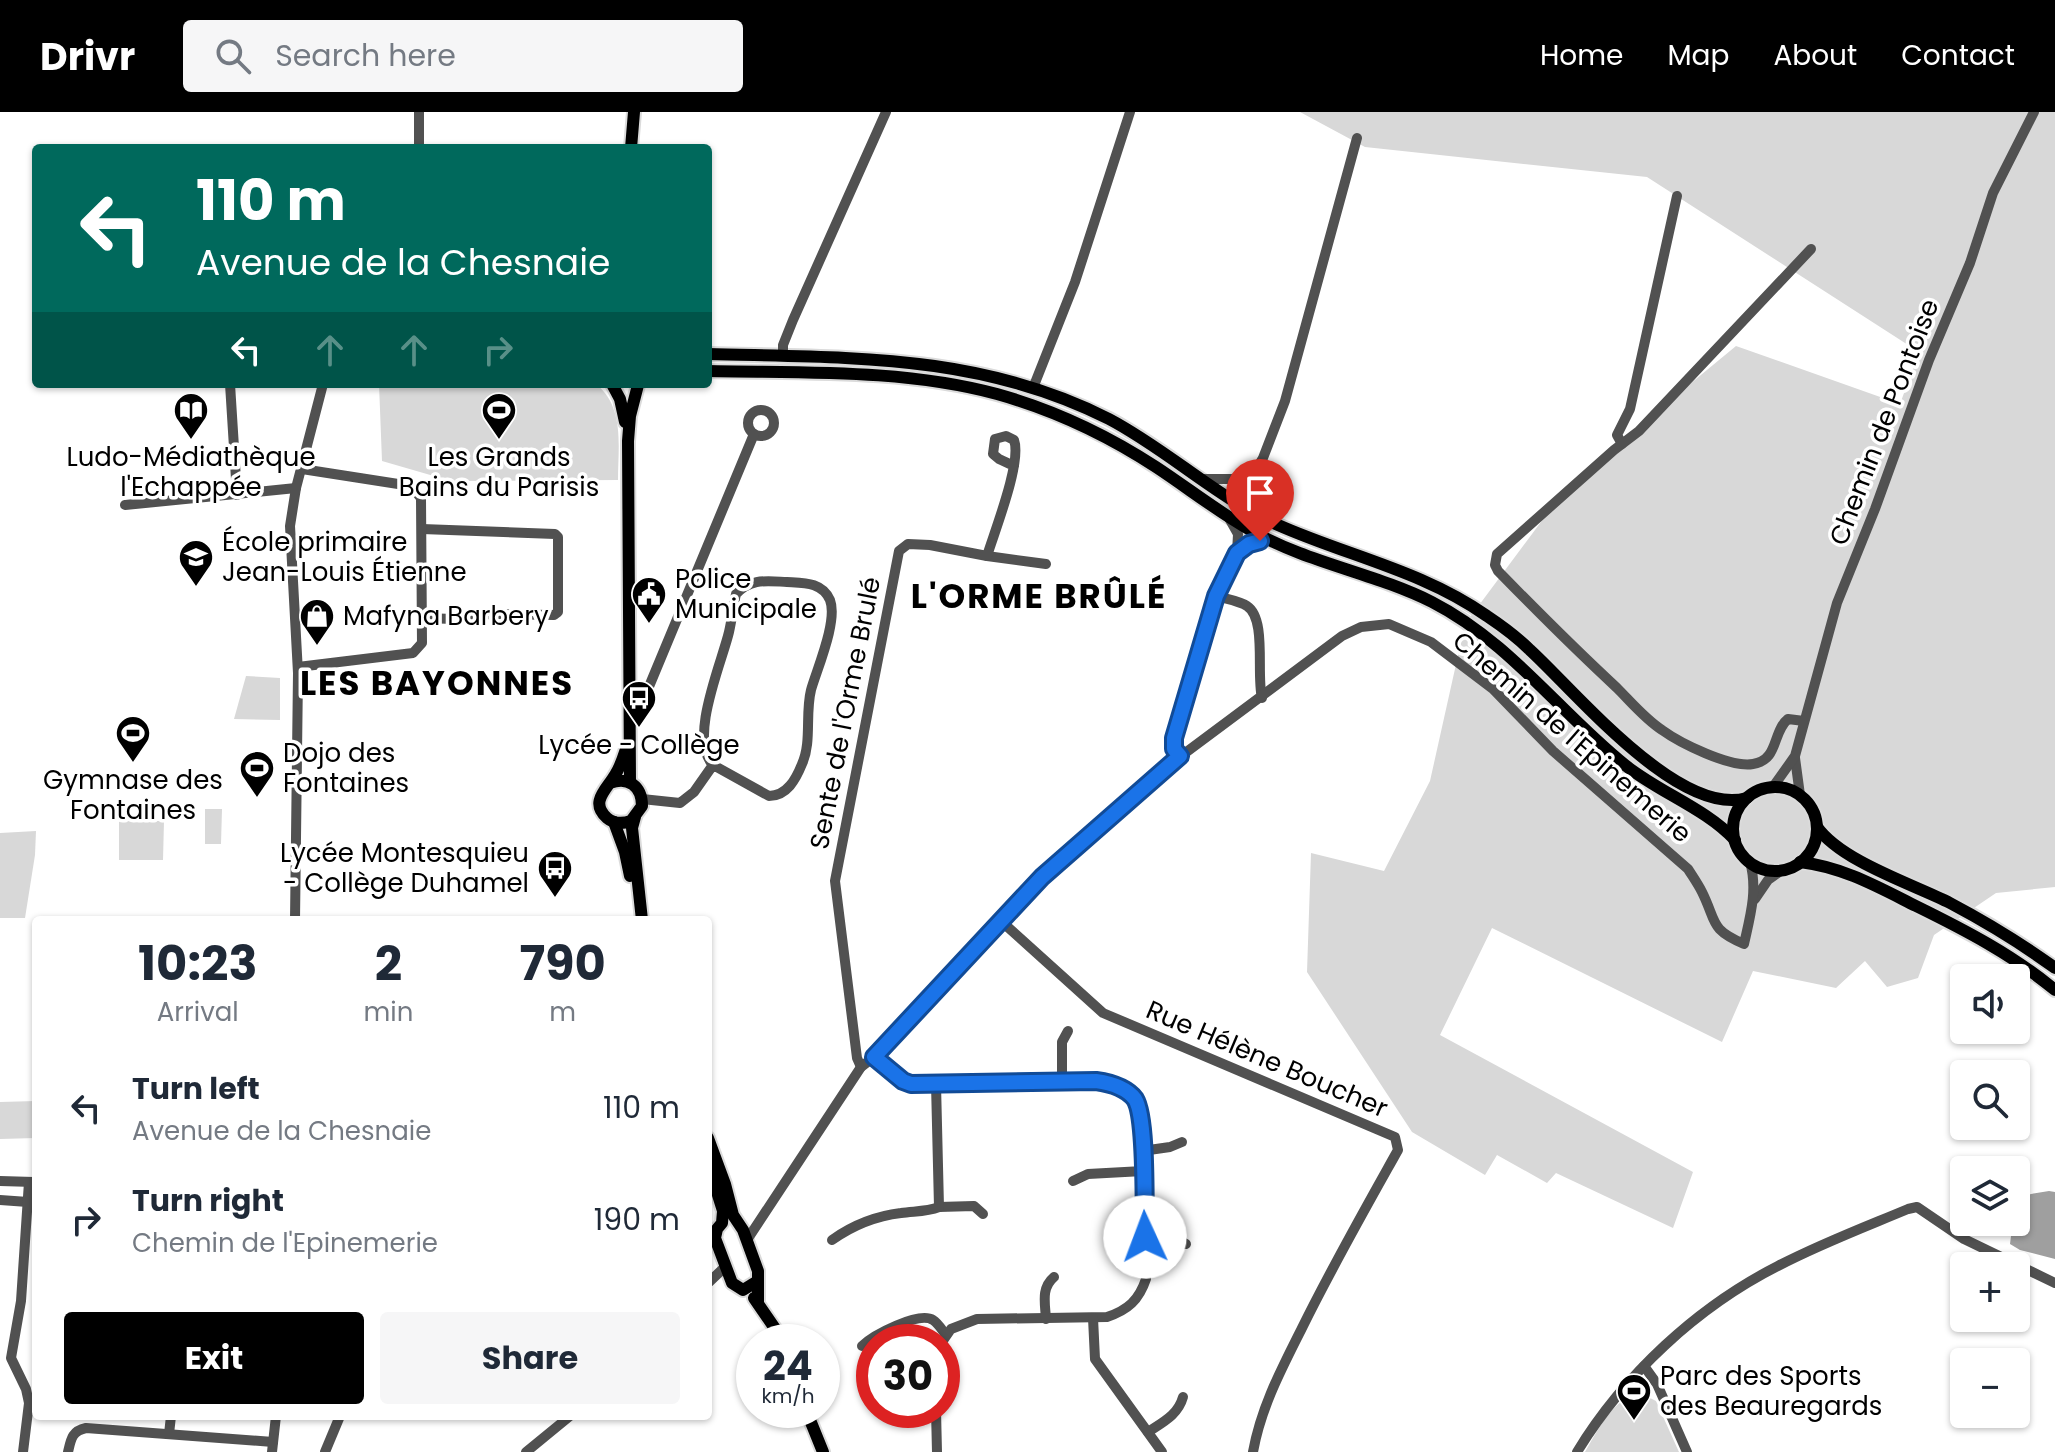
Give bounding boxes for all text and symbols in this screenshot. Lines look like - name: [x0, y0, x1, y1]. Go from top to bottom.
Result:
- search box: [183, 20, 743, 92]
- text: Drivr: [40, 30, 135, 83]
- icon: search: [211, 34, 255, 78]
- text: Search here: [275, 34, 456, 77]
- text: Home: [1540, 36, 1623, 75]
- text: Map: [1667, 36, 1729, 75]
- text: About: [1773, 36, 1857, 75]
- text: Contact: [1901, 36, 2015, 75]
- text: 110 m: [196, 161, 346, 240]
- icon: left: [64, 176, 168, 280]
- text: Avenue de la Chesnaie: [196, 237, 610, 288]
- street label: Chemin de Pontoise: [1820, 294, 1948, 550]
- icon: left: [224, 328, 268, 372]
- icon: ahead: [308, 328, 352, 372]
- icon: ahead: [392, 328, 436, 372]
- icon: right: [476, 328, 520, 372]
- library icon: Ludo-Médiathèque l'Echappée: [172, 391, 210, 441]
- sports icon: Les Grands Bains du Parisis: [480, 391, 518, 441]
- place label: Ludo-Médiathèque l'Echappée: [66, 439, 316, 505]
- place label: Les Grands Bains du Parisis: [399, 439, 599, 505]
- pin: [1226, 459, 1294, 541]
- icon: arrive: [1238, 471, 1282, 515]
- place label: École primaire Jean-Louis Étienne: [222, 524, 467, 590]
- school or university icon: École primaire Jean-Louis Étienne: [177, 538, 215, 588]
- place label: Police Municipale: [675, 561, 817, 627]
- district label: L'ORME BRÛLÉ: [911, 572, 1167, 620]
- street label: Sente de l'Orme Brulé: [801, 574, 889, 852]
- public building icon: Police Municipale: [630, 575, 668, 625]
- shop icon: Mafyna Barbery: [298, 597, 336, 647]
- place label: Mafyna Barbery: [343, 598, 549, 634]
- street label: Chemin de l'Epinemerie: [1445, 623, 1699, 851]
- district label: LES BAYONNES: [300, 659, 574, 707]
- bus stop icon: Lycée - Collège: [620, 679, 658, 729]
- sports icon: Gymnase des Fontaines: [114, 714, 152, 764]
- place label: Lycée - Collège: [538, 727, 740, 763]
- place label: Dojo des Fontaines: [283, 735, 409, 801]
- sports icon: Dojo des Fontaines: [238, 749, 276, 799]
- place label: Gymnase des Fontaines: [43, 762, 223, 828]
- place label: Lycée Montesquieu - Collège Duhamel: [280, 835, 529, 901]
- bus stop icon: Lycée Montesquieu - Collège Duhamel: [536, 849, 574, 899]
- text: 10:23: [138, 930, 257, 997]
- text: 2: [375, 930, 402, 997]
- text: 790: [519, 930, 606, 997]
- map controls: [1950, 964, 2030, 1428]
- button: sound: [1950, 964, 2030, 1044]
- street label: Rue Hélène Boucher: [1141, 992, 1393, 1126]
- text: Arrival: [157, 994, 239, 1030]
- text: min: [364, 994, 413, 1030]
- text: m: [549, 994, 576, 1030]
- button: search: [1950, 1060, 2030, 1140]
- text: Turn left: [132, 1067, 260, 1110]
- icon: left: [64, 1086, 108, 1130]
- text: 110 m: [603, 1086, 680, 1129]
- text: Avenue de la Chesnaie: [132, 1113, 431, 1149]
- button: layers: [1950, 1156, 2030, 1236]
- text: Turn right: [132, 1179, 284, 1222]
- position arrow: [1103, 1195, 1187, 1279]
- icon: right: [64, 1198, 108, 1242]
- text: 190 m: [594, 1198, 680, 1241]
- text: Chemin de l'Epinemerie: [132, 1225, 438, 1261]
- button: +: [1950, 1252, 2030, 1332]
- button: Exit: [64, 1312, 364, 1404]
- button: Share: [380, 1312, 680, 1404]
- speed limit sign: 30: [856, 1324, 960, 1428]
- text: 24: [763, 1338, 813, 1394]
- button: −: [1950, 1348, 2030, 1428]
- place label: Parc des Sports des Beauregards: [1660, 1358, 1882, 1424]
- sports icon: Parc des Sports des Beauregards: [1615, 1372, 1653, 1422]
- text: km/h: [761, 1382, 815, 1410]

